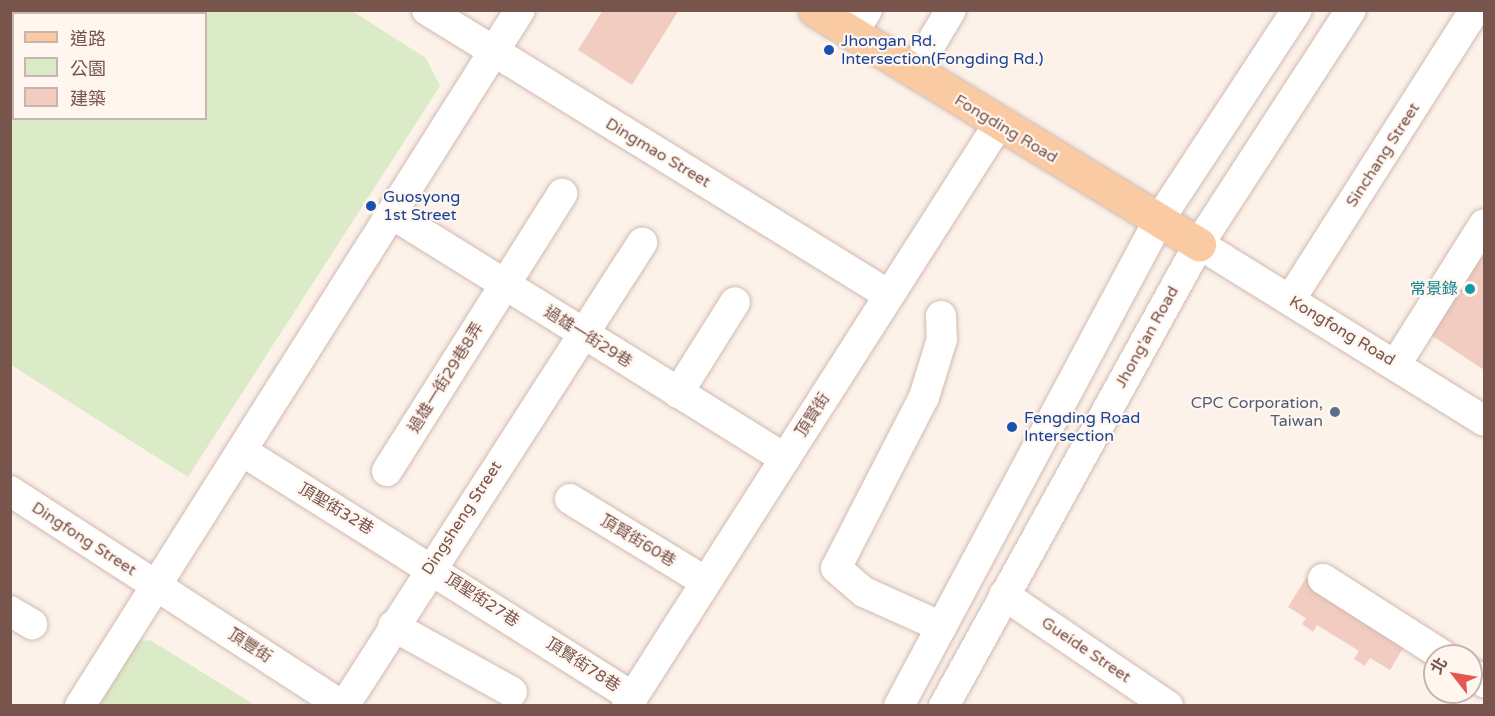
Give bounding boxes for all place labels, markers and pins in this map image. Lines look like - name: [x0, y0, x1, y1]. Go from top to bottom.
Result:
- place label: Jhongan Rd. Intersection(Fongding Rd.): [841, 31, 1044, 69]
- marker: Jhongan Rd. Intersection(Fongding Rd.): [822, 43, 836, 57]
- place label: Guosyong 1st Street: [383, 187, 460, 225]
- marker: Guosyong 1st Street: [364, 199, 378, 213]
- place label: 常景錄: [1410, 279, 1458, 299]
- marker: 常景錄: [1463, 282, 1477, 296]
- place label: CPC Corporation, Taiwan: [1191, 393, 1323, 431]
- marker: CPC Corporation, Taiwan: [1328, 405, 1342, 419]
- place label: Fengding Road Intersection: [1024, 408, 1140, 446]
- marker: Fengding Road Intersection: [1005, 420, 1019, 434]

